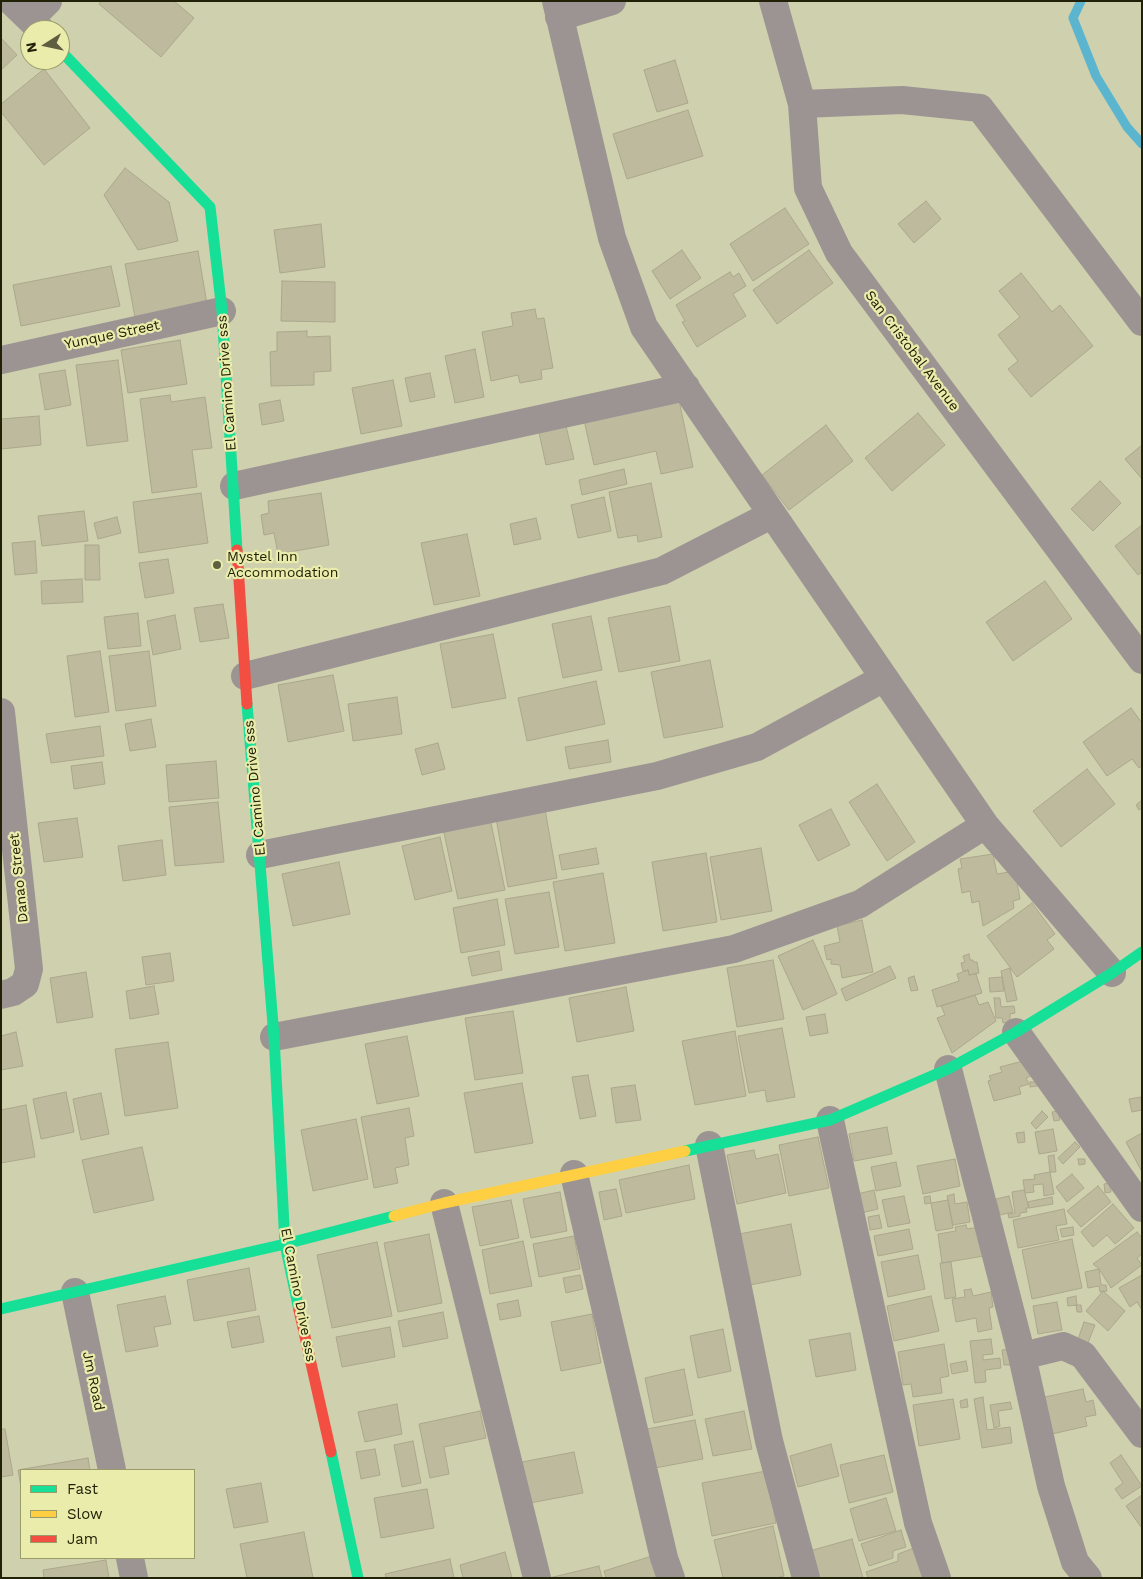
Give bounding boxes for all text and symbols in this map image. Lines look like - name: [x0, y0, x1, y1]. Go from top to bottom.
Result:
- north arrow: [20, 20, 70, 70]
- text: N: [22, 41, 40, 54]
- street label: San Cristobal Avenue: [861, 288, 963, 414]
- street label: El Camino Drive sss: [214, 315, 240, 451]
- street label: Yunque Street: [63, 317, 161, 353]
- place label: Mystel Inn Accommodation: [227, 549, 338, 582]
- marker: Mystel Inn Accommodation: [211, 559, 223, 571]
- street label: El Camino Drive sss: [241, 719, 269, 857]
- street label: Danao Street: [6, 832, 32, 924]
- street label: El Camino Drive sss: [277, 1227, 319, 1363]
- street label: Jm Road: [79, 1350, 107, 1412]
- legend: [20, 1469, 195, 1559]
- text: Fast: [67, 1480, 98, 1498]
- text: Slow: [67, 1505, 103, 1523]
- text: Jam: [67, 1530, 98, 1548]

